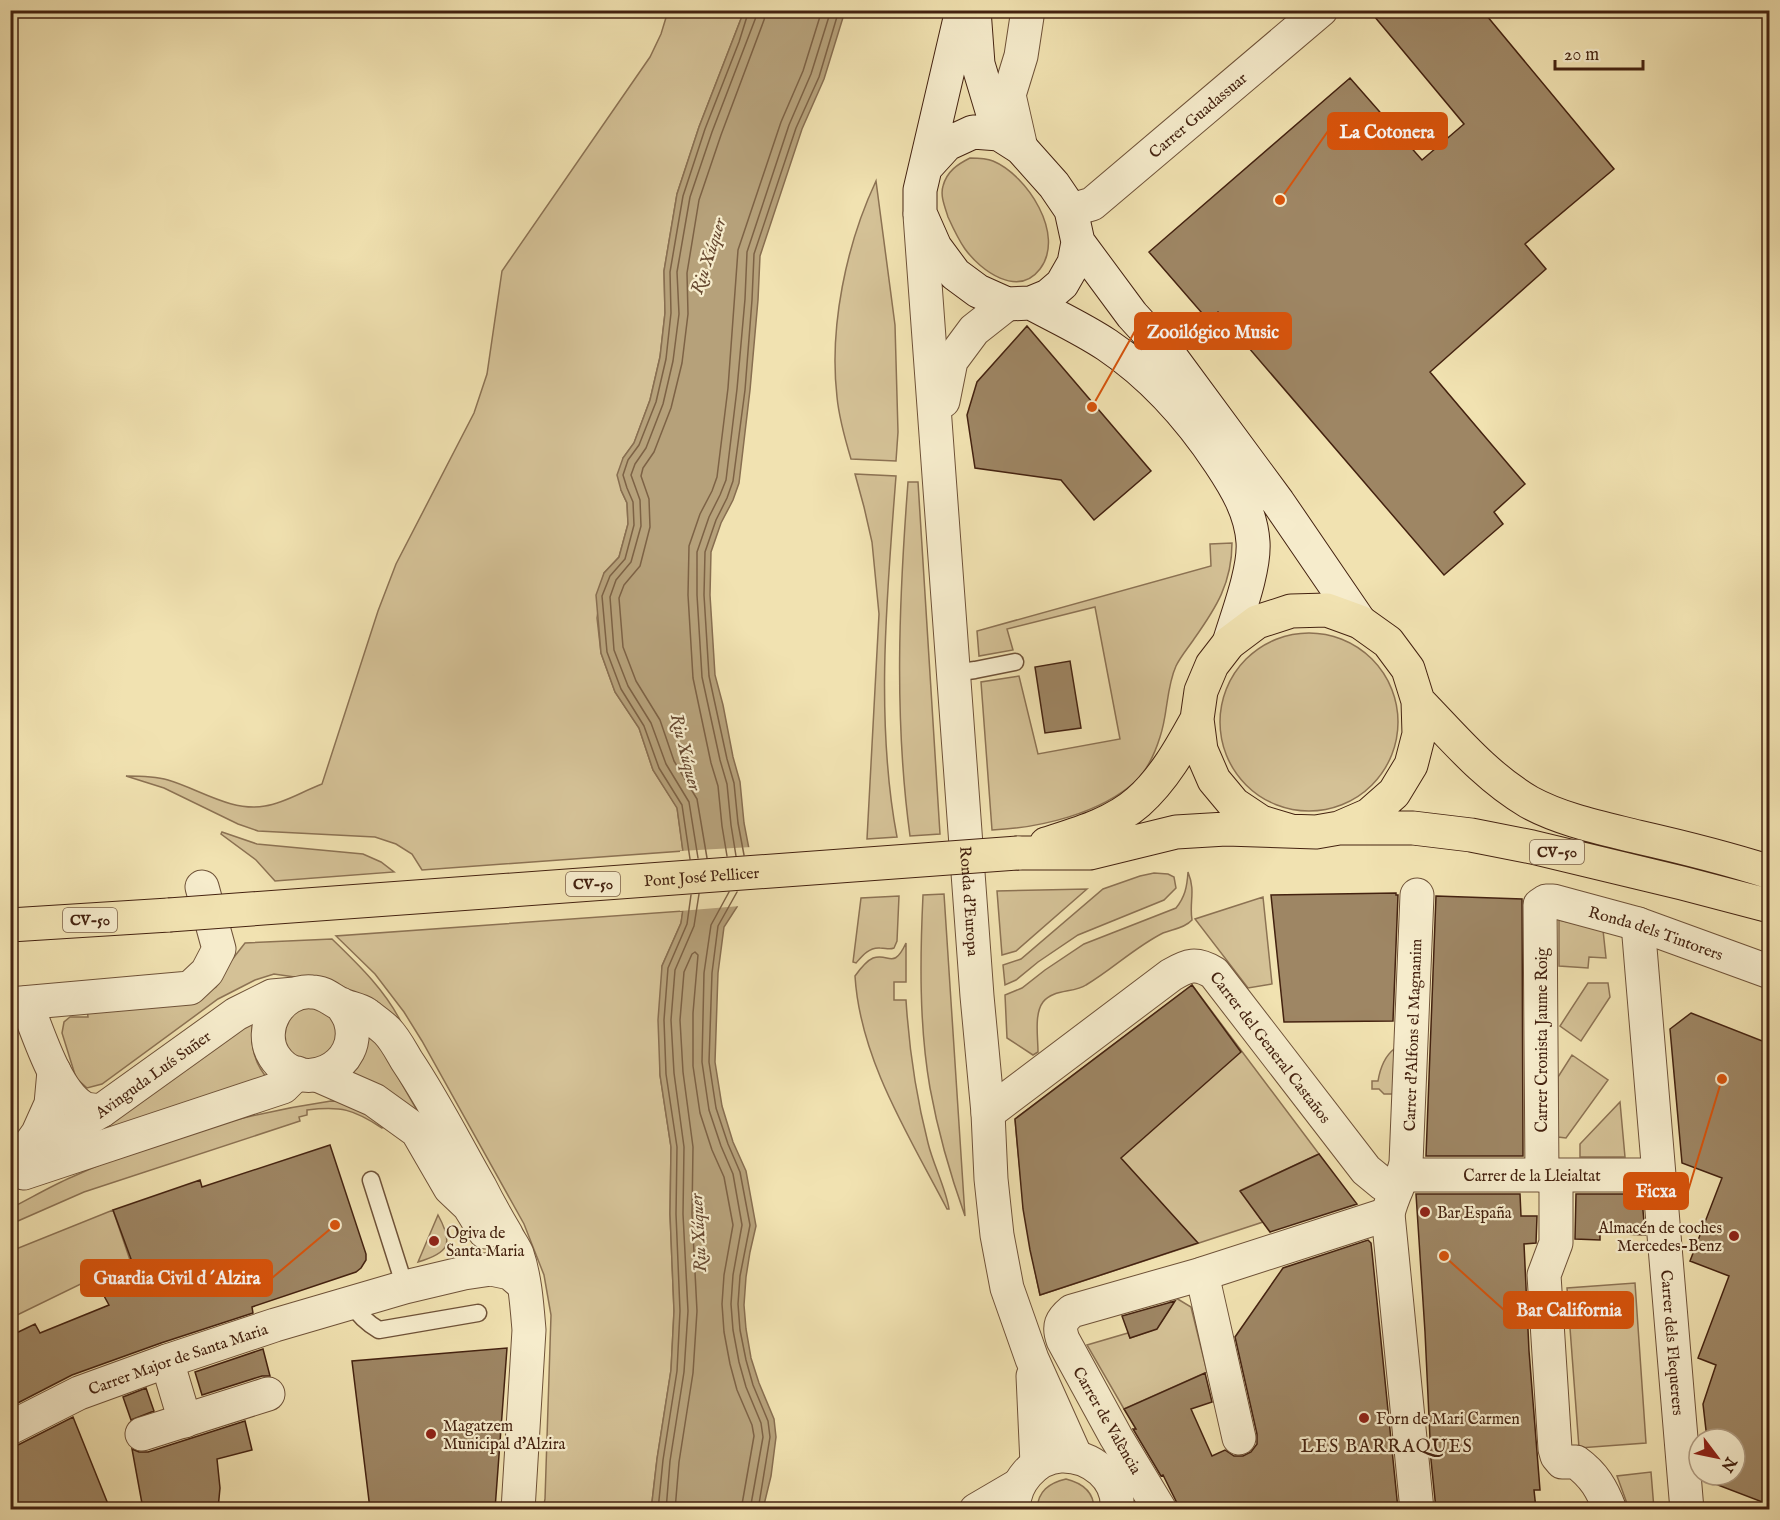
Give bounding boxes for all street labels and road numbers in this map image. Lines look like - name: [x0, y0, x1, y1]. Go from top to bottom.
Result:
- street label: Carrer Guadassuar: [1145, 69, 1252, 163]
- road number: CV-50: [1530, 840, 1584, 864]
- street label: Ronda d'Europa: [954, 845, 982, 957]
- street label: Pont José Pellicer: [643, 864, 760, 892]
- road number: CV-50: [566, 872, 620, 896]
- street label: Ronda dels Tintorers: [1586, 903, 1726, 966]
- road number: CV-50: [63, 908, 117, 932]
- street label: Carrer d'Alfons el Magnanim: [1401, 938, 1427, 1132]
- street label: Carrer Cronista Jaume Roig: [1533, 947, 1553, 1133]
- street label: Carrer del General Castaños: [1205, 968, 1335, 1128]
- street label: Avinguda Luís Suñer: [91, 1027, 216, 1124]
- street label: Carrer de la Lleialtat: [1463, 1167, 1601, 1187]
- street label: Carrer dels Flequerers: [1655, 1269, 1687, 1417]
- street label: Carrer Major de Santa Maria: [86, 1320, 271, 1401]
- street label: Carrer de València: [1067, 1364, 1145, 1478]

